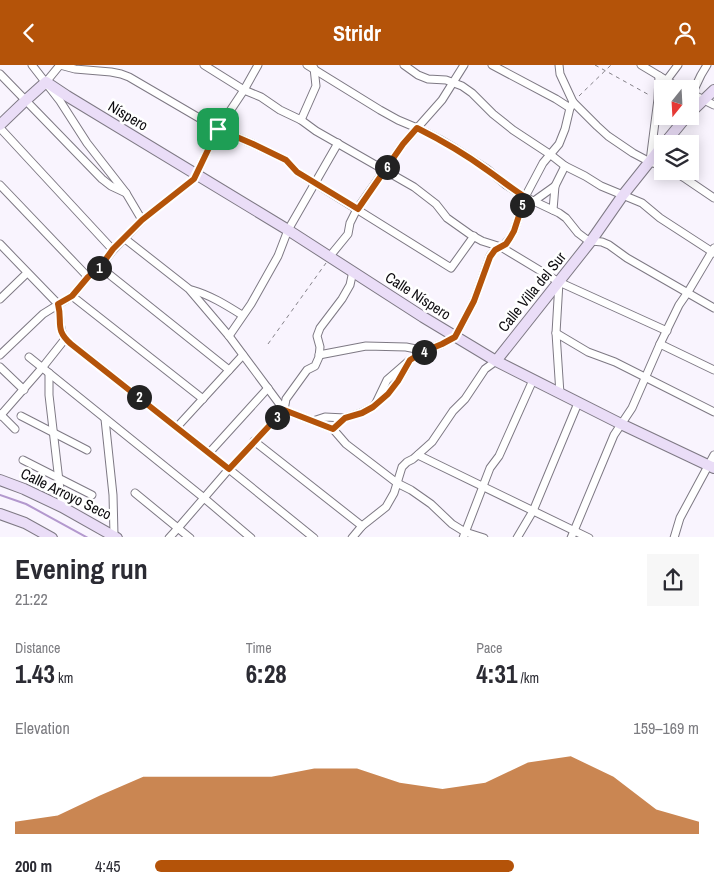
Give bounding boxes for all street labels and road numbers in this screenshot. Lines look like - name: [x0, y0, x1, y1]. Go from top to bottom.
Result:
- street label: Níspero: [104, 95, 152, 136]
- street label: Calle Villa del Sur: [493, 247, 570, 336]
- street label: Calle Níspero: [381, 266, 455, 325]
- street label: Calle Arroyo Seco: [17, 463, 115, 525]

